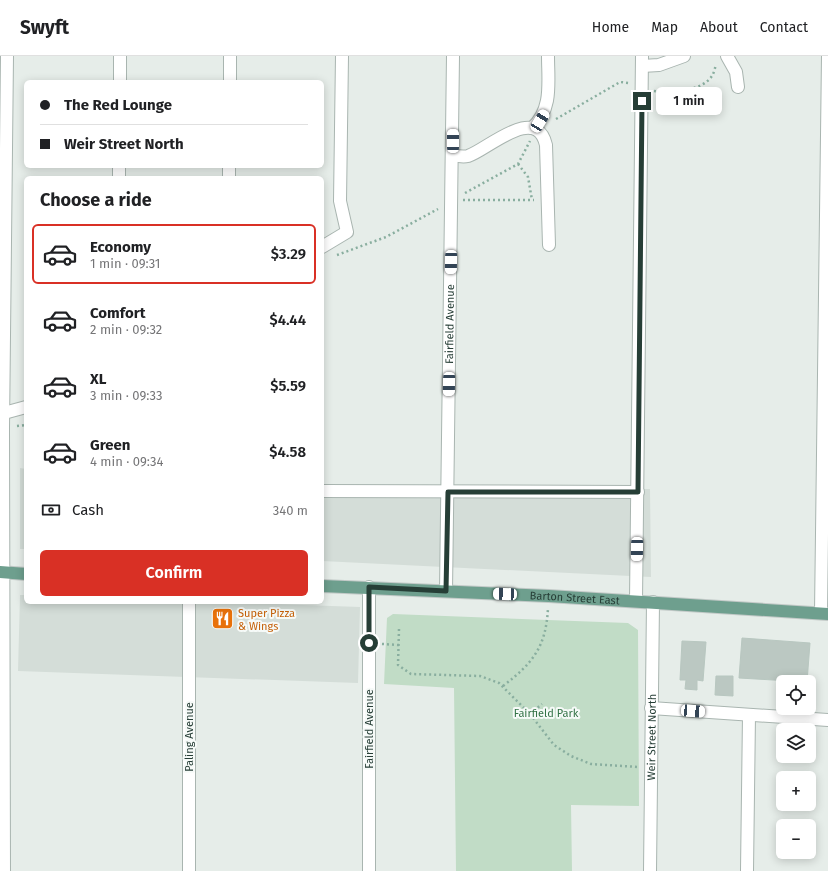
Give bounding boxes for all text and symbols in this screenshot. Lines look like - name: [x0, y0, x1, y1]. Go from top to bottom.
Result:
- text: Swyft: [20, 16, 69, 39]
- text: Home: [592, 19, 629, 36]
- text: Map: [651, 19, 678, 36]
- text: About: [700, 19, 738, 36]
- text: Contact: [760, 19, 808, 36]
- callout: 1 min: [656, 87, 722, 115]
- route end: [633, 92, 651, 110]
- text: 1 min: [673, 93, 705, 108]
- text: The Red Lounge: [64, 96, 172, 114]
- car: [529, 108, 551, 134]
- car: [447, 129, 459, 153]
- text: Weir Street North: [64, 135, 184, 153]
- text: Choose a ride: [40, 189, 152, 211]
- icon: car: [42, 236, 78, 272]
- text: Economy: [90, 238, 151, 256]
- text: $3.29: [271, 245, 306, 263]
- car: [445, 250, 457, 274]
- text: 1 min · 09:31: [90, 256, 161, 271]
- street label: Fairfield Avenue: [442, 284, 457, 364]
- icon: car: [42, 302, 78, 338]
- text: Comfort: [90, 304, 146, 322]
- text: $4.44: [270, 311, 306, 329]
- text: 2 min · 09:32: [90, 322, 162, 337]
- icon: car: [42, 368, 78, 404]
- text: XL: [90, 370, 106, 388]
- car: [443, 372, 455, 396]
- text: $5.59: [270, 377, 306, 395]
- text: 3 min · 09:33: [90, 388, 163, 403]
- icon: car: [42, 434, 78, 470]
- text: Green: [90, 436, 130, 454]
- text: $4.58: [269, 443, 306, 461]
- text: 4 min · 09:34: [90, 454, 163, 469]
- icon: cash: [40, 499, 62, 521]
- text: Cash: [72, 501, 104, 519]
- text: 340 m: [273, 503, 308, 518]
- car: [631, 537, 643, 561]
- button: Confirm: [40, 550, 308, 596]
- car: [493, 588, 517, 600]
- street label: Barton Street East: [529, 589, 620, 607]
- restaurant icon: Super Pizza & Wings: [209, 606, 235, 632]
- place label: Super Pizza & Wings: [238, 607, 295, 633]
- route start: [360, 634, 378, 652]
- map controls: [776, 675, 816, 859]
- button: locate: [776, 675, 816, 715]
- street label: Fairfield Avenue: [363, 689, 376, 769]
- street label: Weir Street North: [645, 694, 658, 780]
- street label: Paling Avenue: [183, 702, 196, 772]
- car: [681, 704, 705, 718]
- park label: Fairfield Park: [514, 707, 579, 720]
- button: layers: [776, 723, 816, 763]
- button: +: [776, 771, 816, 811]
- button: −: [776, 819, 816, 859]

